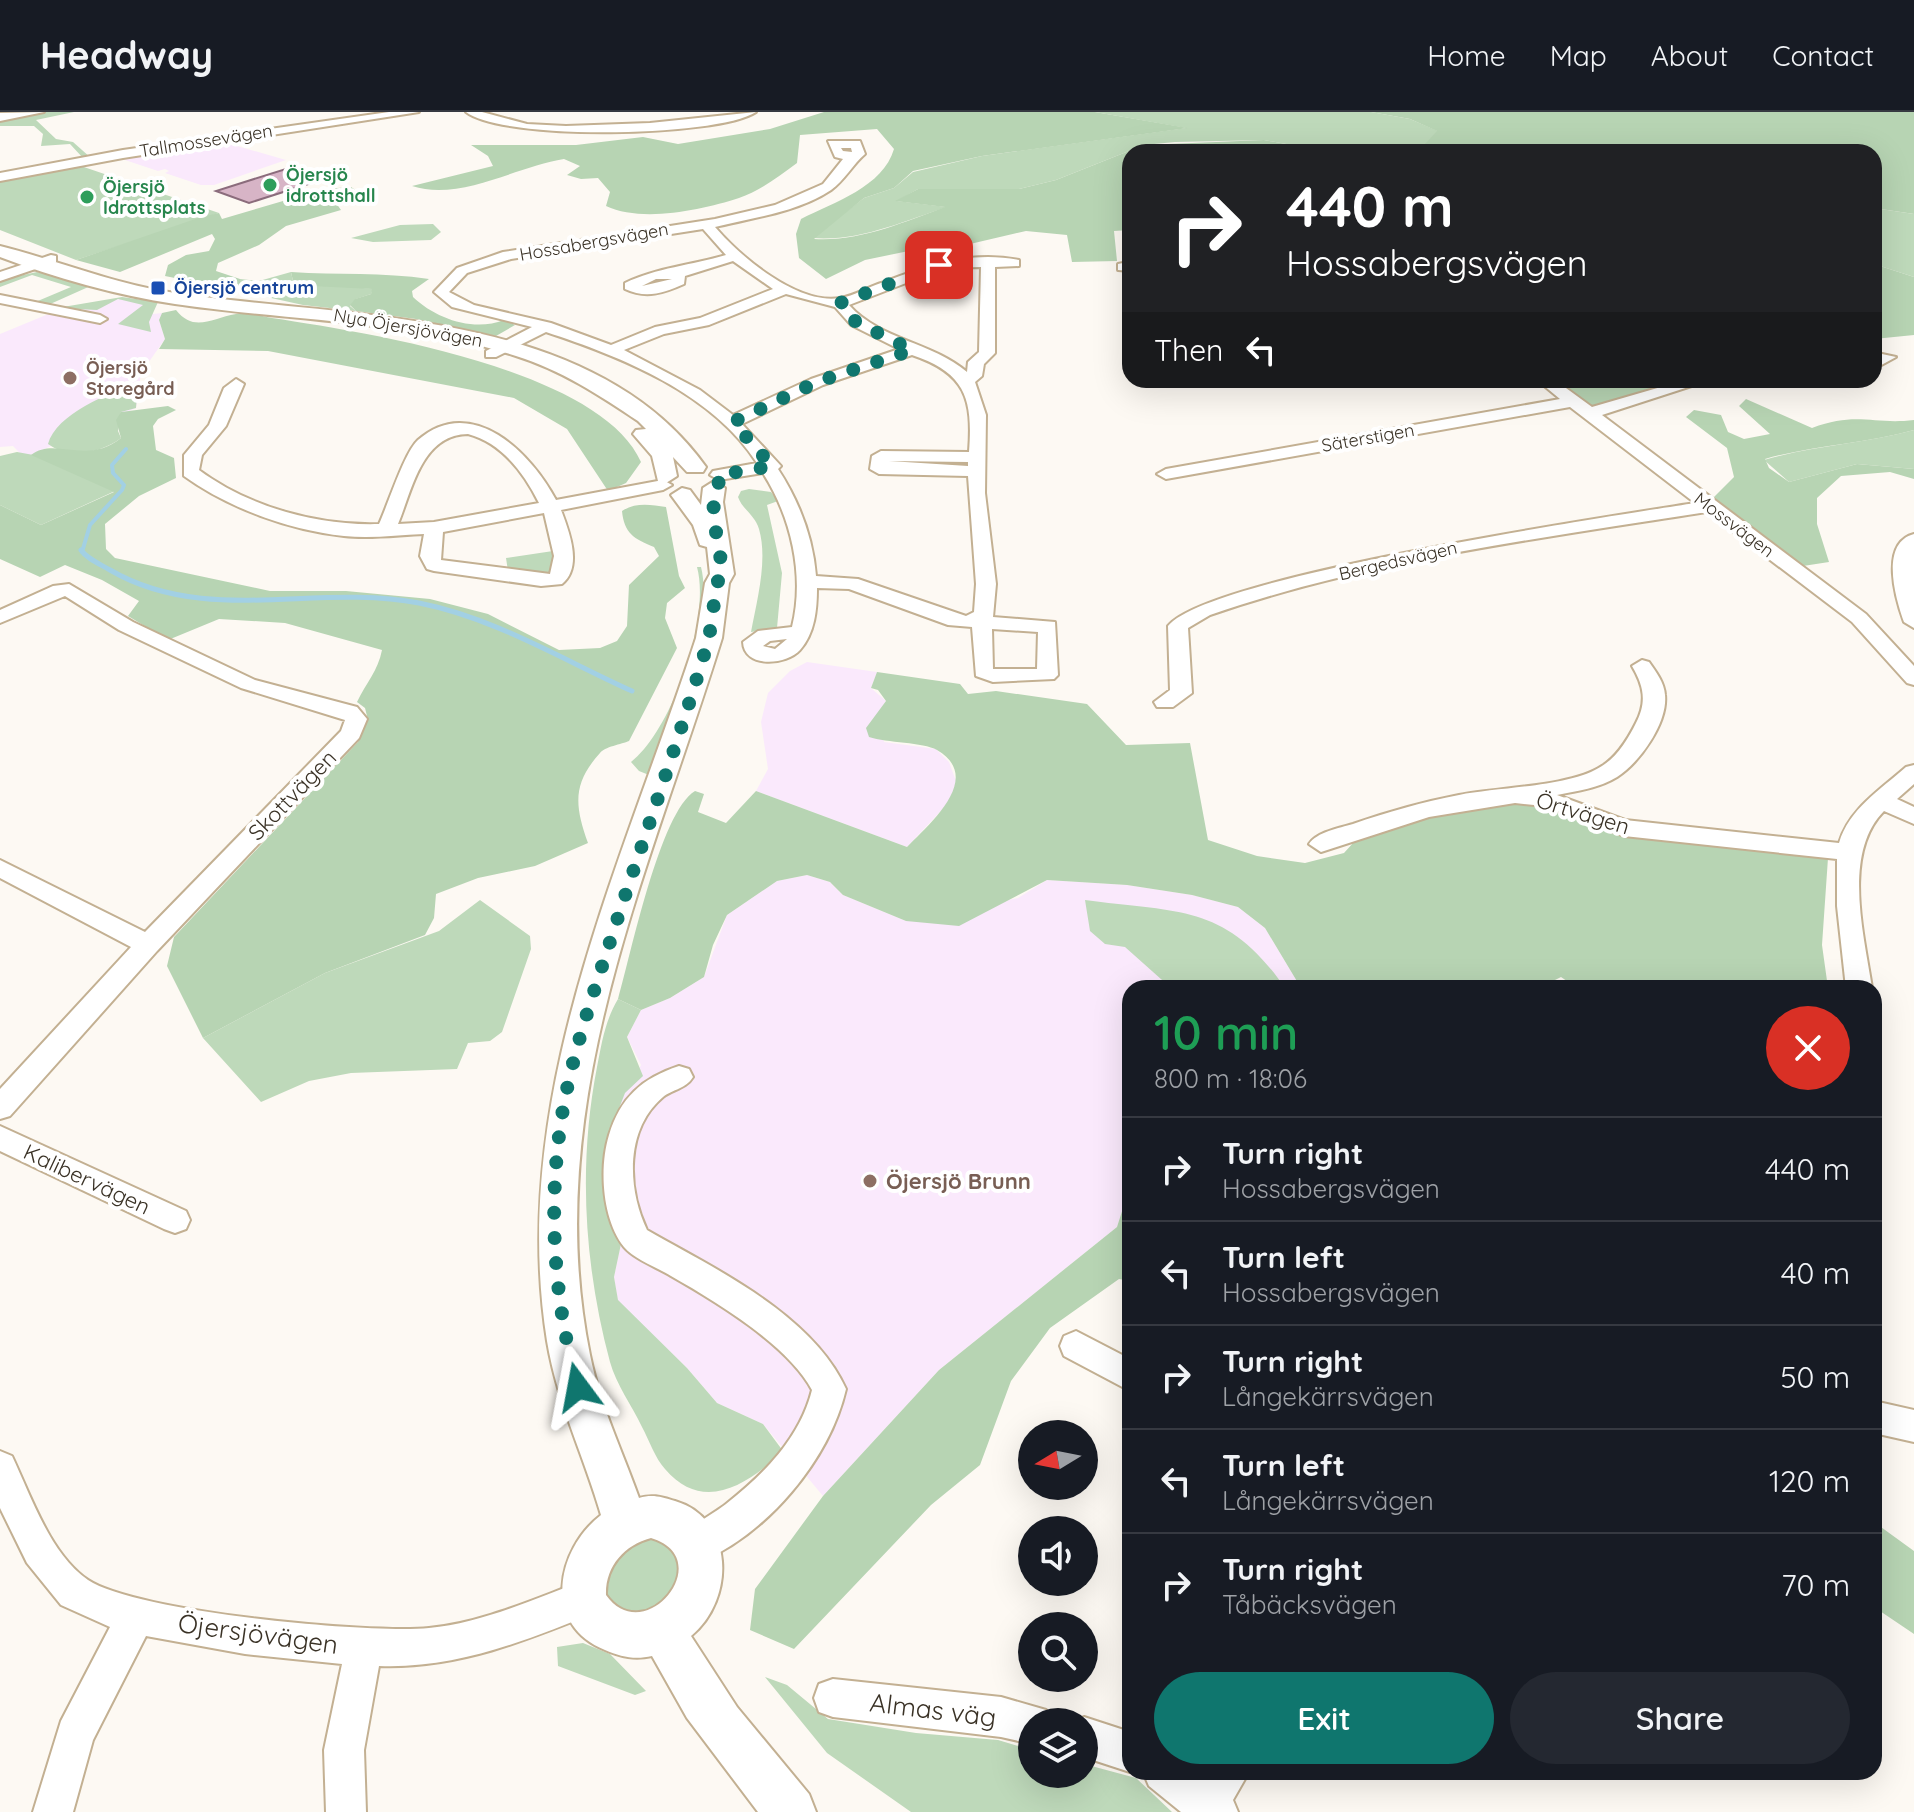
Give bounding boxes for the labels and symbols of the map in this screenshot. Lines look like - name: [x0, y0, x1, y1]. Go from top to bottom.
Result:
- street label: Tallmossevägen: [138, 119, 274, 162]
- place label: Öjersjö idrottshall: [286, 163, 376, 207]
- place label: Öjersjö Idrottsplats: [103, 175, 206, 219]
- marker: Öjersjö idrottshall: [261, 176, 279, 194]
- marker: Öjersjö Idrottsplats: [78, 188, 96, 206]
- street label: Hossabergsvägen: [518, 217, 670, 266]
- pin: [905, 231, 973, 299]
- place label: Öjersjö centrum: [174, 276, 314, 299]
- marker: Öjersjö centrum: [149, 279, 167, 297]
- street label: Nya Öjersjövägen: [332, 303, 484, 352]
- place label: Öjersjö Storegård: [86, 356, 175, 400]
- marker: Öjersjö Storegård: [61, 369, 79, 387]
- street label: Säterstigen: [1320, 418, 1416, 457]
- street label: Mossvägen: [1690, 487, 1779, 562]
- street label: Bergedsvägen: [1336, 536, 1459, 585]
- street label: Skottvägen: [242, 744, 342, 846]
- street label: Örtvägen: [1533, 786, 1633, 840]
- street label: Kalibervägen: [19, 1137, 155, 1221]
- place label: Öjersjö Brunn: [886, 1167, 1031, 1195]
- marker: Öjersjö Brunn: [861, 1172, 879, 1190]
- position arrow: [536, 1345, 620, 1429]
- north arrow: [1018, 1420, 1098, 1500]
- street label: Öjersjövägen: [176, 1606, 340, 1661]
- street label: Almas väg: [868, 1685, 998, 1734]

